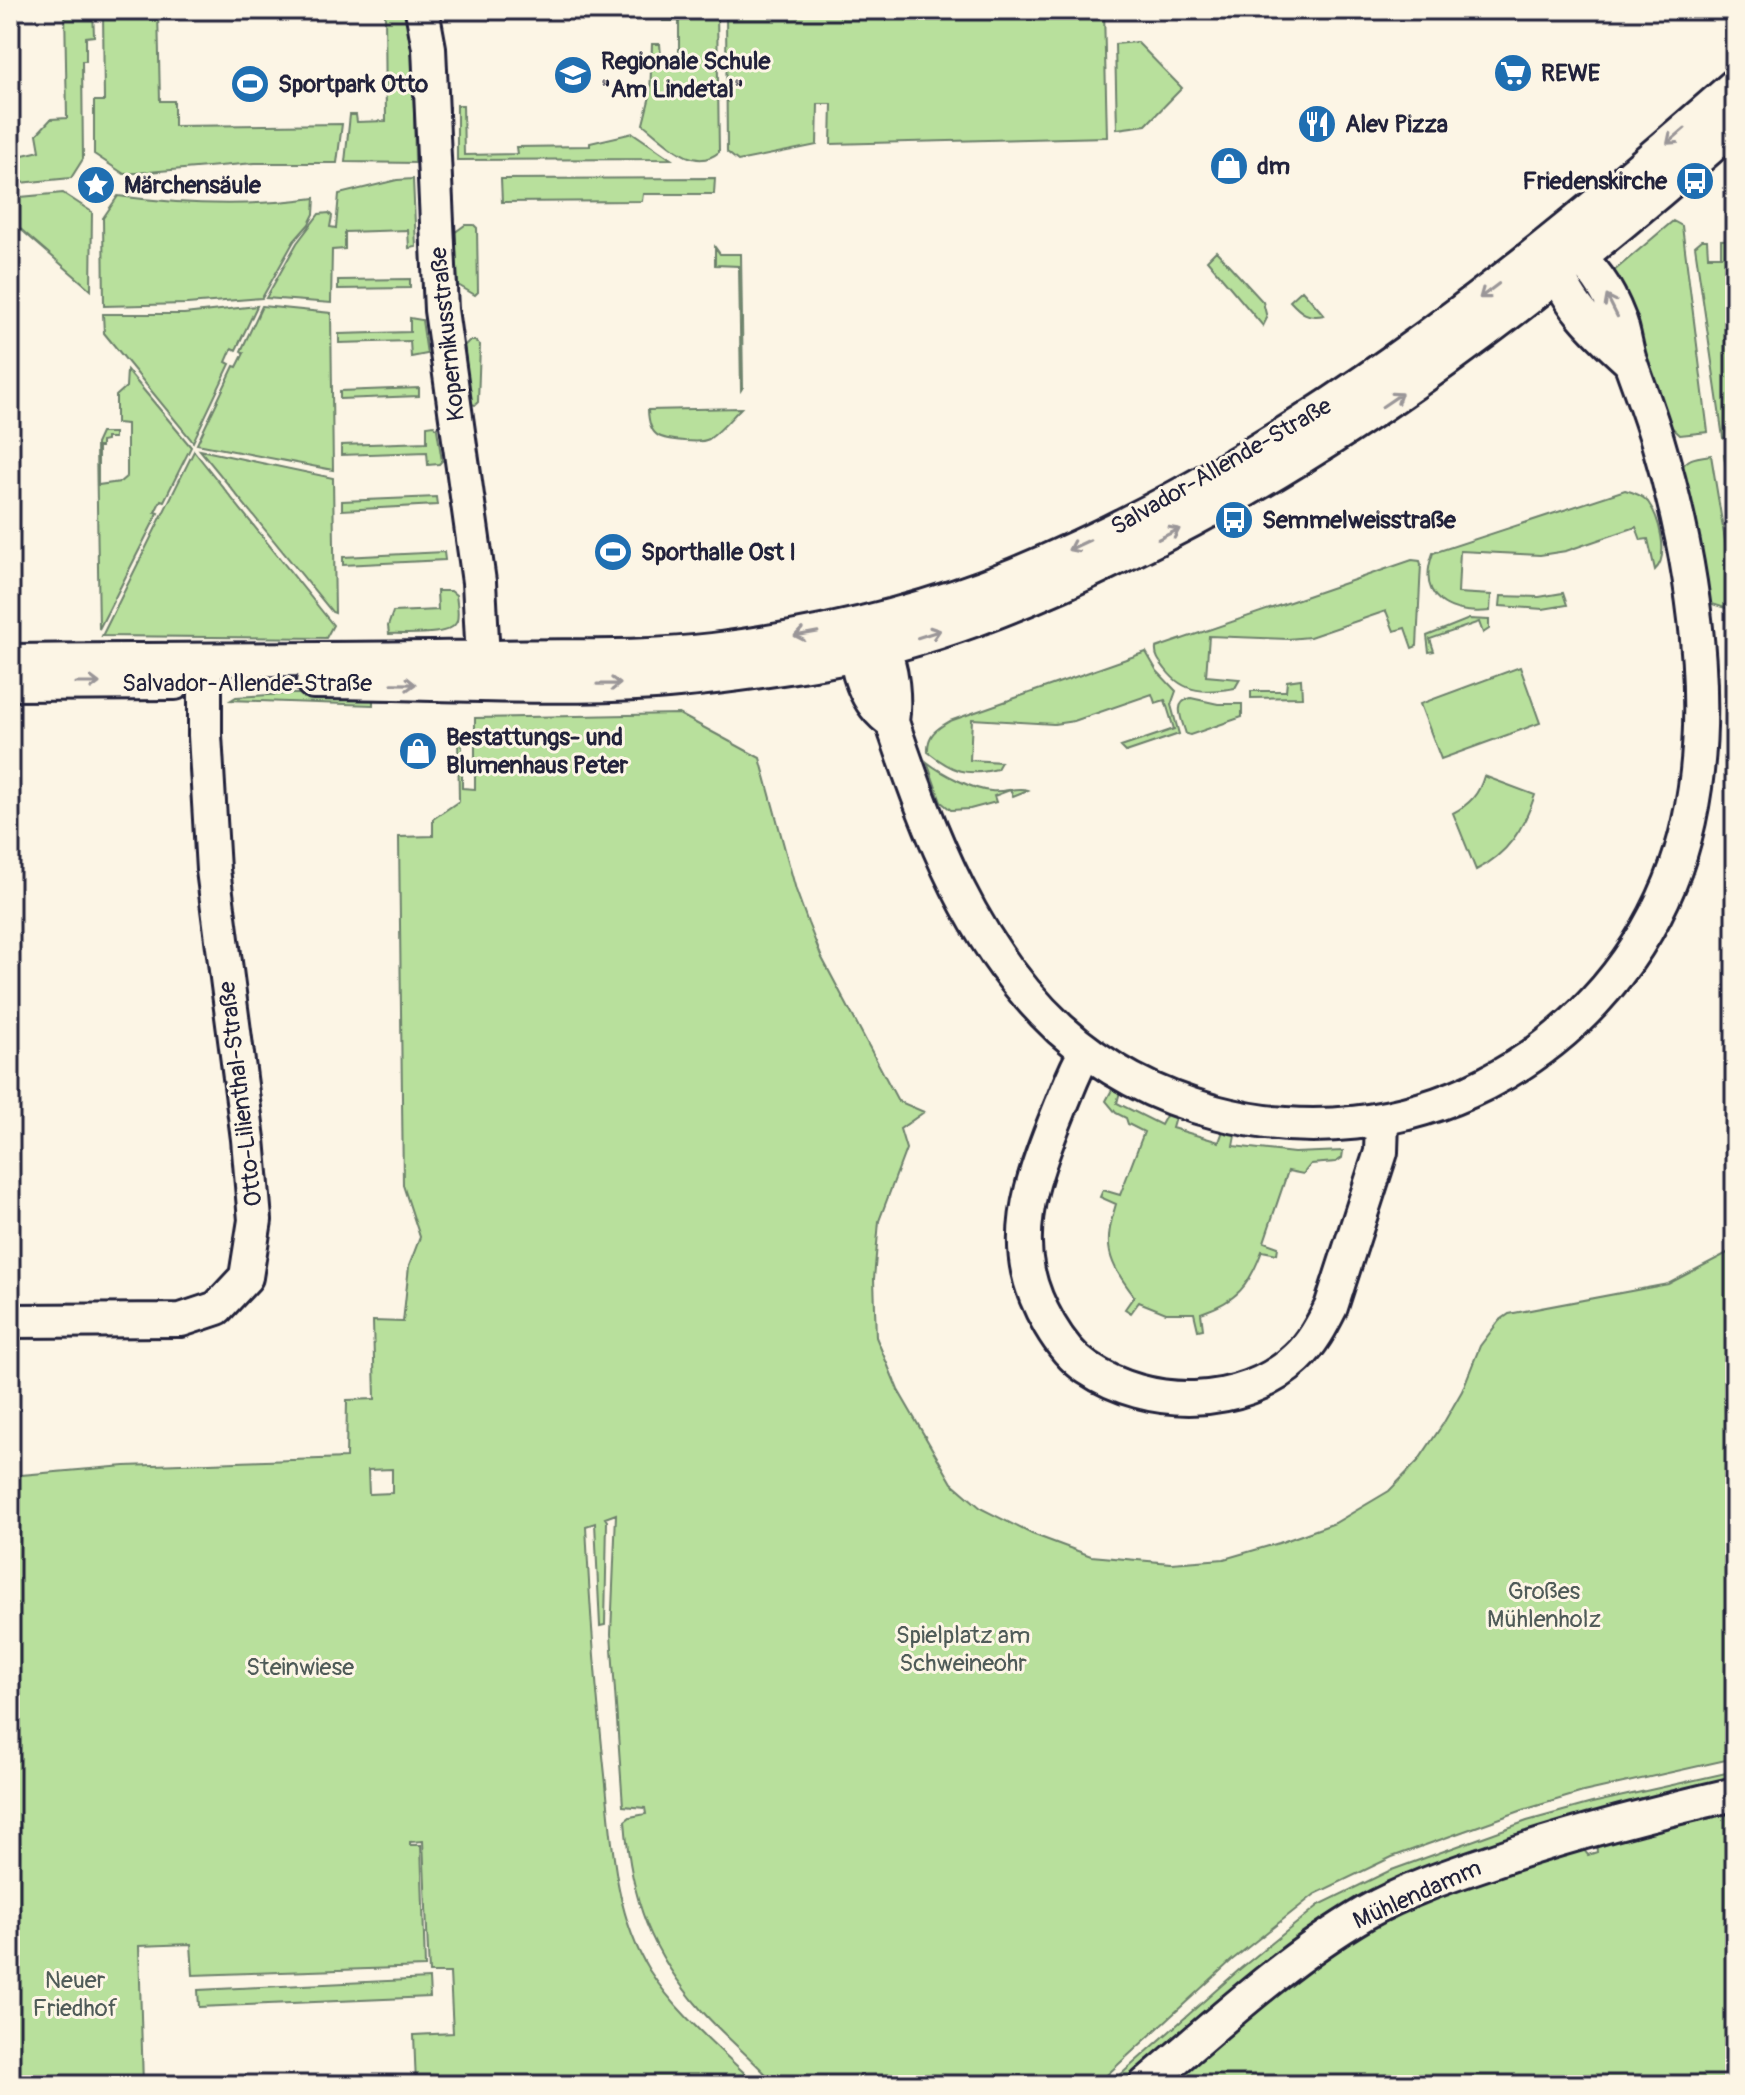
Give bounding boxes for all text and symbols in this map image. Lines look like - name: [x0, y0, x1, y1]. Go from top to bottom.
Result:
- place label: Regionale Schule "Am Lindetal": [601, 47, 771, 104]
- supermarket icon: REWE: [1492, 52, 1534, 94]
- school or university icon: Regionale Schule "Am Lindetal": [552, 54, 594, 96]
- place label: REWE: [1541, 59, 1601, 88]
- sports icon: Sportpark Otto: [229, 63, 271, 105]
- place label: Sportpark Otto: [278, 70, 428, 99]
- restaurant icon: Alev Pizza: [1296, 103, 1338, 145]
- place label: Alev Pizza: [1345, 110, 1448, 139]
- one-way arrow: [1667, 127, 1687, 145]
- shop icon: dm: [1208, 145, 1250, 187]
- place label: dm: [1257, 152, 1290, 181]
- bus stop icon: Friedenskirche: [1674, 160, 1716, 202]
- place icon: Märchensäule: [75, 164, 117, 206]
- place label: Friedenskirche: [1523, 167, 1668, 196]
- place label: Märchensäule: [124, 171, 262, 200]
- street label: Kopernikusstraße: [424, 245, 471, 423]
- one-way arrow: [1479, 282, 1500, 299]
- one-way arrow: [1604, 294, 1620, 318]
- street label: Salvador-Allende-Straße: [1106, 391, 1337, 542]
- one-way arrow: [1380, 392, 1402, 408]
- bus stop icon: Semmelweisstraße: [1213, 499, 1255, 541]
- place label: Semmelweisstraße: [1262, 506, 1457, 535]
- one-way arrow: [1156, 526, 1180, 541]
- sports icon: Sporthalle Ost I: [592, 531, 634, 573]
- place label: Sporthalle Ost I: [641, 538, 796, 567]
- one-way arrow: [1067, 539, 1091, 554]
- one-way arrow: [916, 626, 942, 641]
- one-way arrow: [794, 628, 819, 643]
- street label: Salvador-Allende-Straße: [122, 669, 372, 698]
- one-way arrow: [74, 675, 101, 691]
- one-way arrow: [390, 676, 417, 692]
- one-way arrow: [595, 676, 622, 691]
- place label: Bestattungs- und Blumenhaus Peter: [446, 723, 628, 780]
- shop icon: Bestattungs- und Blumenhaus Peter: [397, 730, 439, 772]
- street label: Otto-Lilienthal-Straße: [212, 980, 269, 1208]
- park label: Großes Mühlenholz: [1487, 1577, 1601, 1634]
- park label: Spielplatz am Schweineohr: [896, 1621, 1030, 1678]
- park label: Steinwiese: [246, 1653, 354, 1682]
- street label: Mühlendamm: [1349, 1853, 1486, 1936]
- park label: Neuer Friedhof: [33, 1966, 118, 2023]

